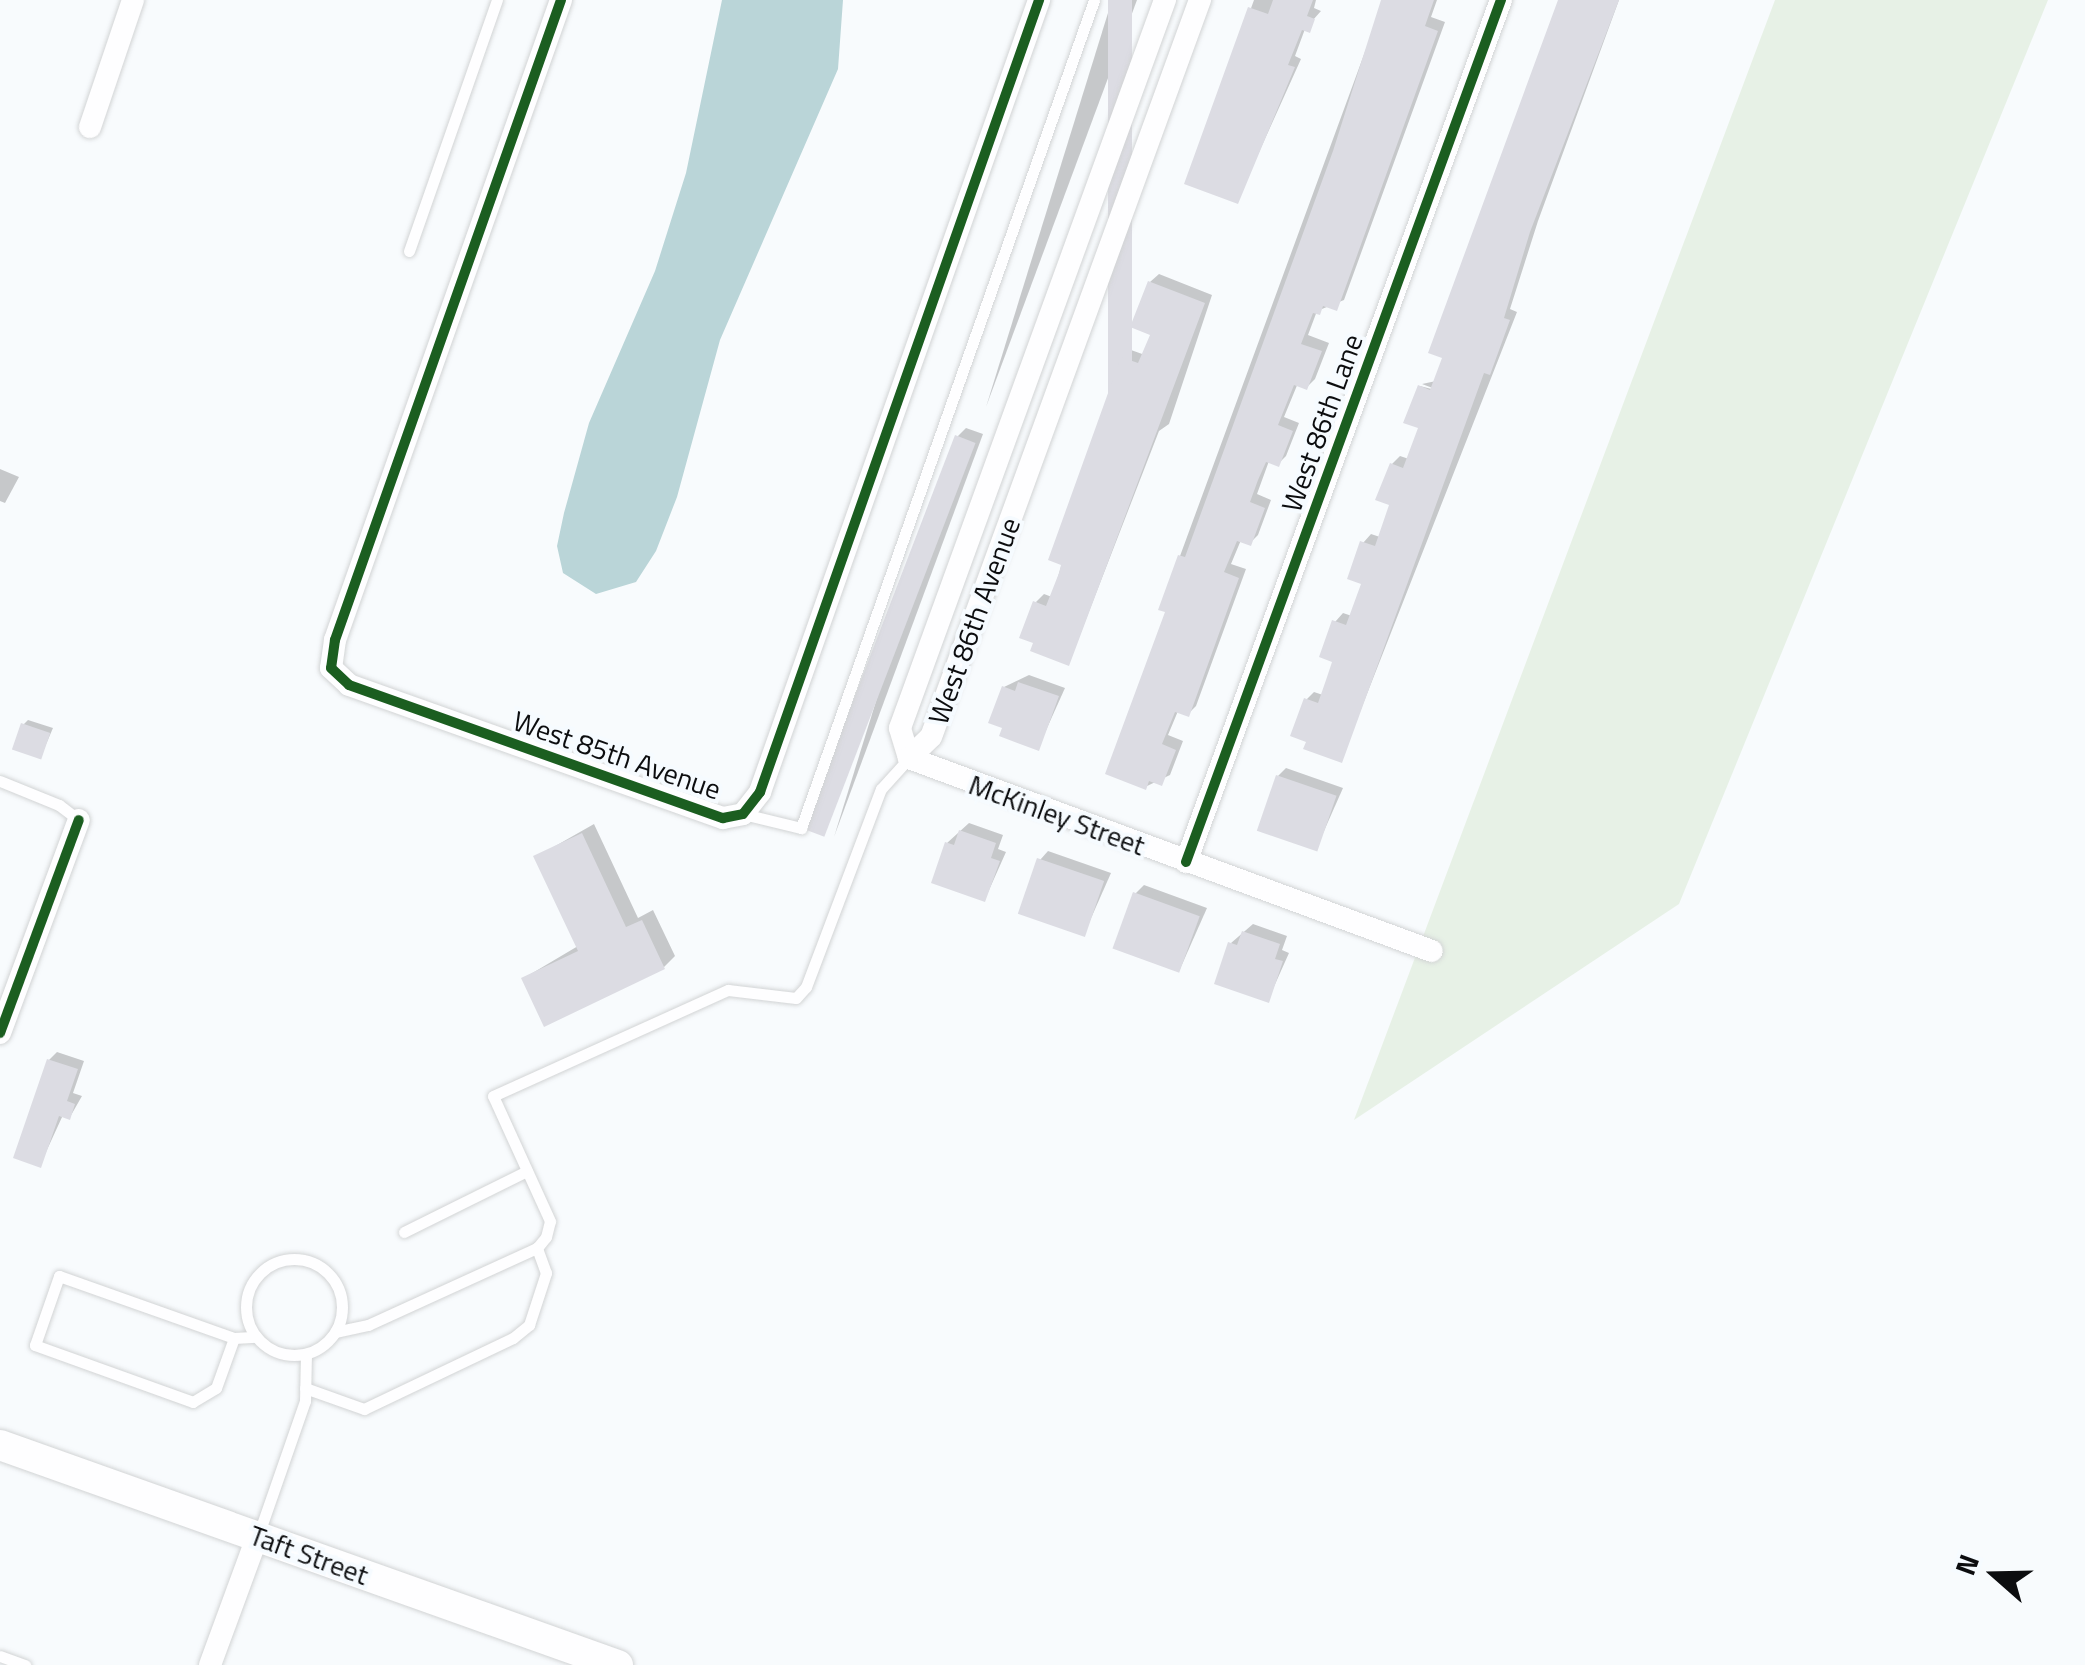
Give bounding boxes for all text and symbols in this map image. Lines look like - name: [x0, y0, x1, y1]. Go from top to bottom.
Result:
- street label: West 86th Lane: [1274, 330, 1370, 516]
- street label: West 86th Avenue: [921, 513, 1027, 729]
- street label: West 85th Avenue: [509, 704, 725, 806]
- street label: McKinley Street: [964, 768, 1150, 862]
- street label: Taft Street: [245, 1518, 373, 1592]
- north arrow: [1945, 1525, 2045, 1625]
- text: N: [1943, 1548, 1990, 1581]

